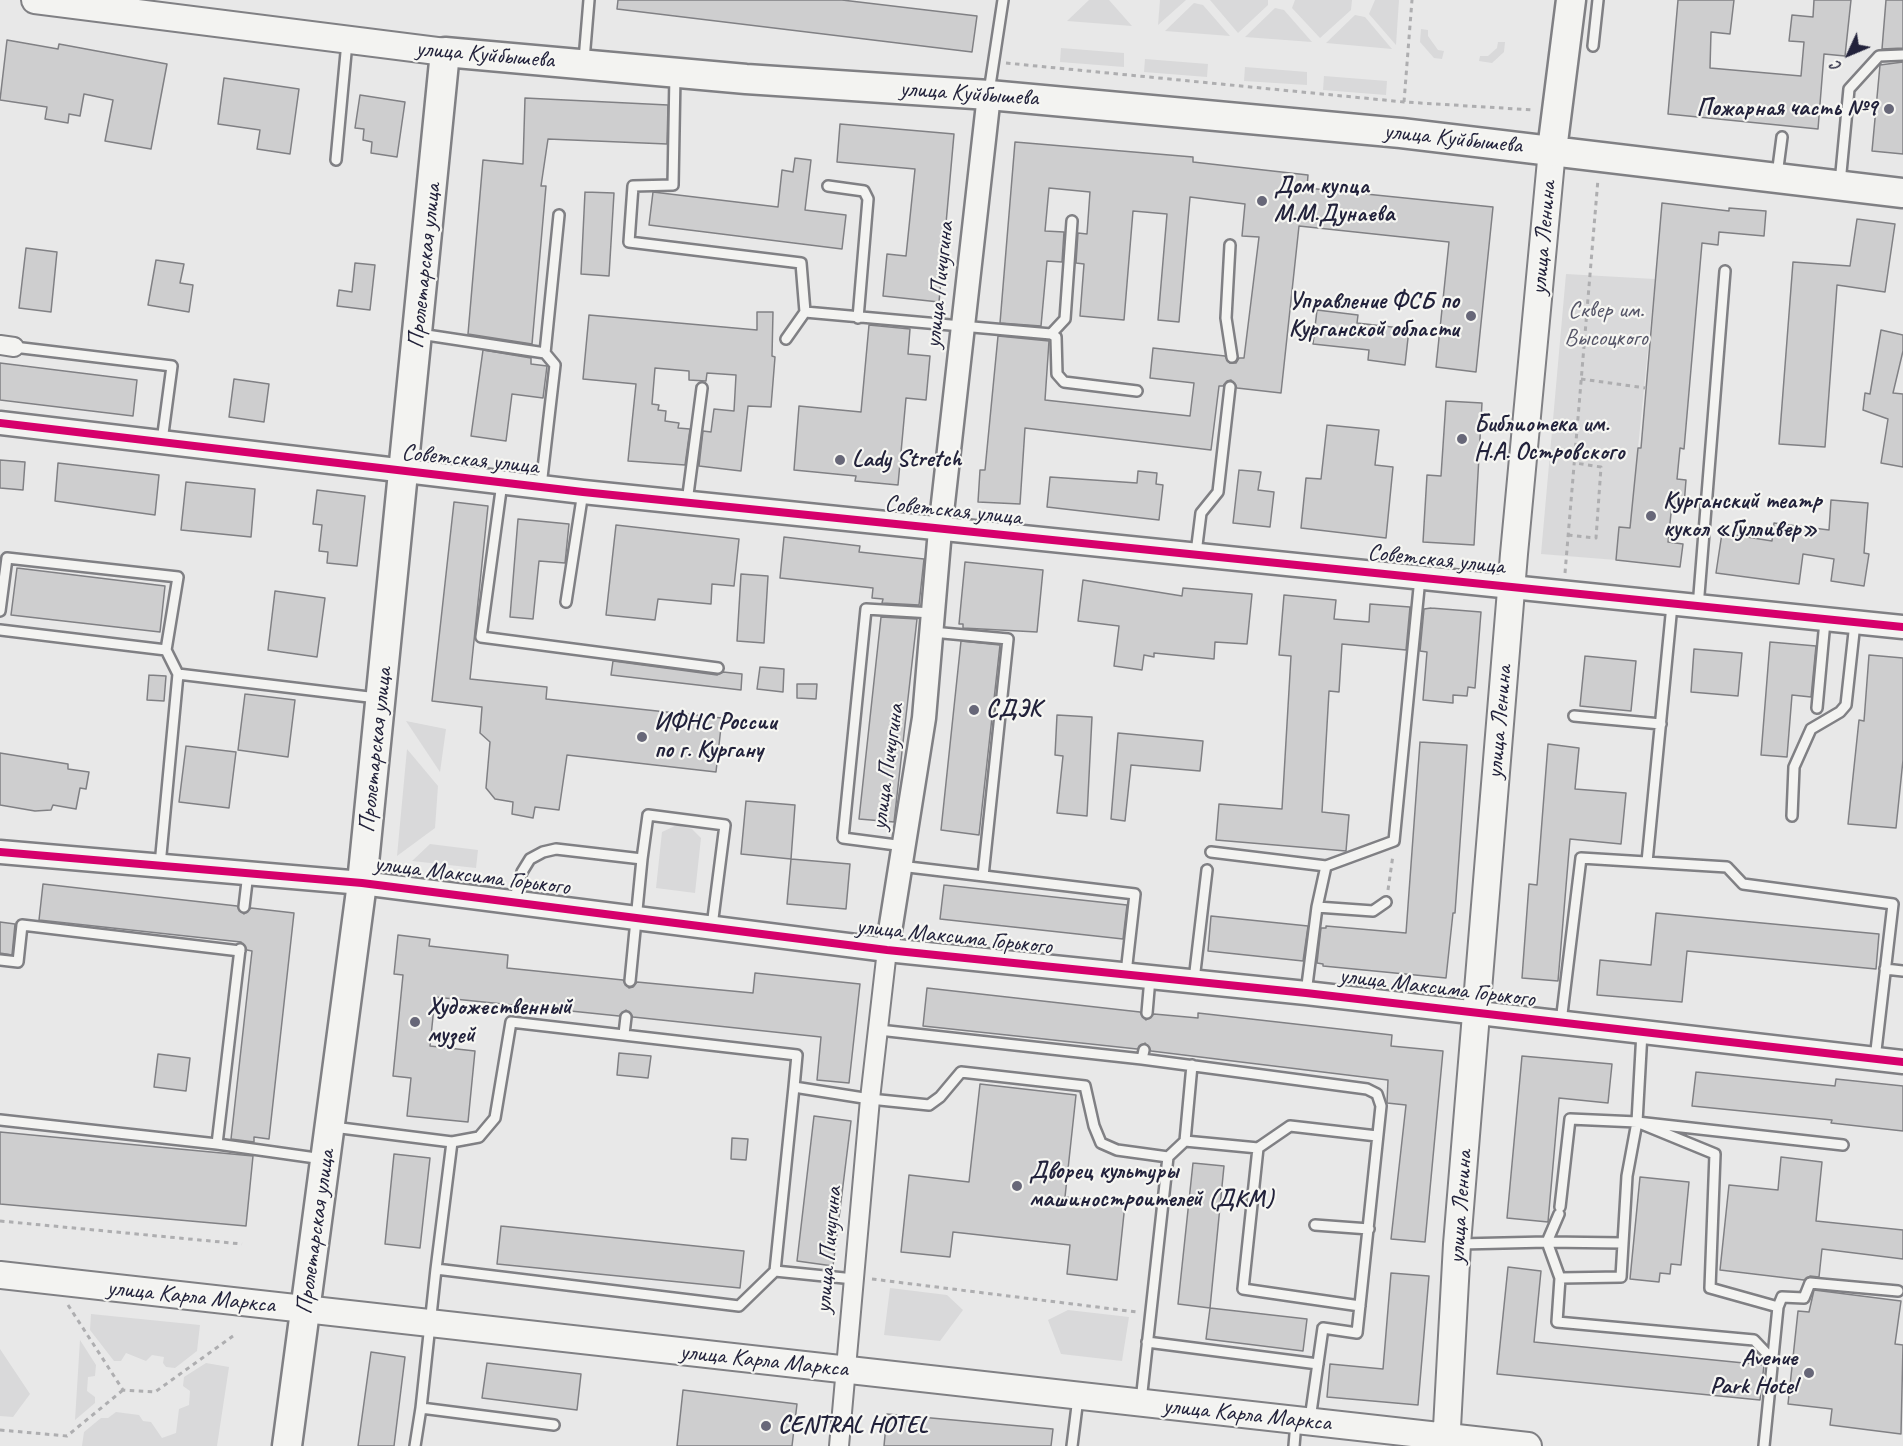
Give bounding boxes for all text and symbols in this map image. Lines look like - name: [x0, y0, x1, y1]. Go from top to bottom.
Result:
- north arrow: [1819, 24, 1879, 84]
- street label: улица Куйбышева: [415, 35, 555, 75]
- text: С: [1826, 57, 1846, 76]
- street label: улица Куйбышева: [899, 75, 1039, 113]
- place label: Пожарная часть №9: [1696, 95, 1877, 123]
- marker: Пожарная часть №9: [1882, 102, 1896, 116]
- street label: улица Куйбышева: [1382, 117, 1524, 161]
- place label: Дом купца М.М.Дунаева: [1274, 173, 1394, 229]
- street label: улица Ленина: [1525, 180, 1563, 296]
- street label: Пролетарская улица: [402, 182, 448, 350]
- marker: Дом купца М.М.Дунаева: [1255, 194, 1269, 208]
- street label: улица Пичугина: [919, 220, 961, 350]
- place label: Управление ФСБ по Курганской области: [1288, 288, 1459, 344]
- park label: Сквер им. Высоцкого: [1564, 297, 1648, 353]
- marker: Управление ФСБ по Курганской области: [1464, 309, 1478, 323]
- place label: Библиотека им. Н.А. Островского: [1474, 411, 1625, 467]
- marker: Библиотека им. Н.А. Островского: [1455, 432, 1469, 446]
- street label: Советская улица: [400, 438, 540, 482]
- place label: Lady Stretch: [852, 446, 961, 474]
- marker: Lady Stretch: [833, 453, 847, 467]
- place label: Курганский театр кукол «Гулливер»: [1663, 488, 1822, 544]
- street label: Советская улица: [883, 489, 1023, 533]
- marker: Курганский театр кукол «Гулливер»: [1644, 509, 1658, 523]
- street label: Советская улица: [1366, 538, 1506, 582]
- street label: улица Ленина: [1481, 664, 1519, 780]
- street label: Пролетарская улица: [353, 666, 399, 834]
- place label: СДЭК: [986, 696, 1041, 724]
- street label: улица Пичугина: [865, 702, 911, 832]
- marker: СДЭК: [967, 703, 981, 717]
- place label: ИФНС России по г. Кургану: [654, 709, 777, 765]
- marker: ИФНС России по г. Кургану: [635, 730, 649, 744]
- street label: улица Максима Горького: [373, 850, 571, 902]
- street label: улица Максима Горького: [855, 912, 1053, 962]
- street label: улица Максима Горького: [1338, 962, 1536, 1014]
- place label: Художественный музей: [427, 994, 572, 1050]
- marker: Художественный музей: [408, 1015, 422, 1029]
- street label: Пролетарская улица: [290, 1148, 342, 1316]
- street label: улица Ленина: [1443, 1149, 1479, 1265]
- place label: Дворец культуры машиностроителей (ДКМ): [1029, 1158, 1273, 1214]
- marker: Дворец культуры машиностроителей (ДКМ): [1010, 1179, 1024, 1193]
- street label: улица Пичугина: [809, 1185, 849, 1315]
- street label: улица Карла Маркса: [105, 1274, 277, 1320]
- street label: улица Карла Маркса: [678, 1338, 850, 1384]
- place label: Avenue Park Hotel: [1710, 1345, 1797, 1401]
- marker: Avenue Park Hotel: [1802, 1366, 1816, 1380]
- street label: улица Карла Маркса: [1161, 1392, 1333, 1438]
- place label: СENTRAL HOTEL: [778, 1412, 927, 1440]
- marker: СENTRAL HOTEL: [759, 1419, 773, 1433]

